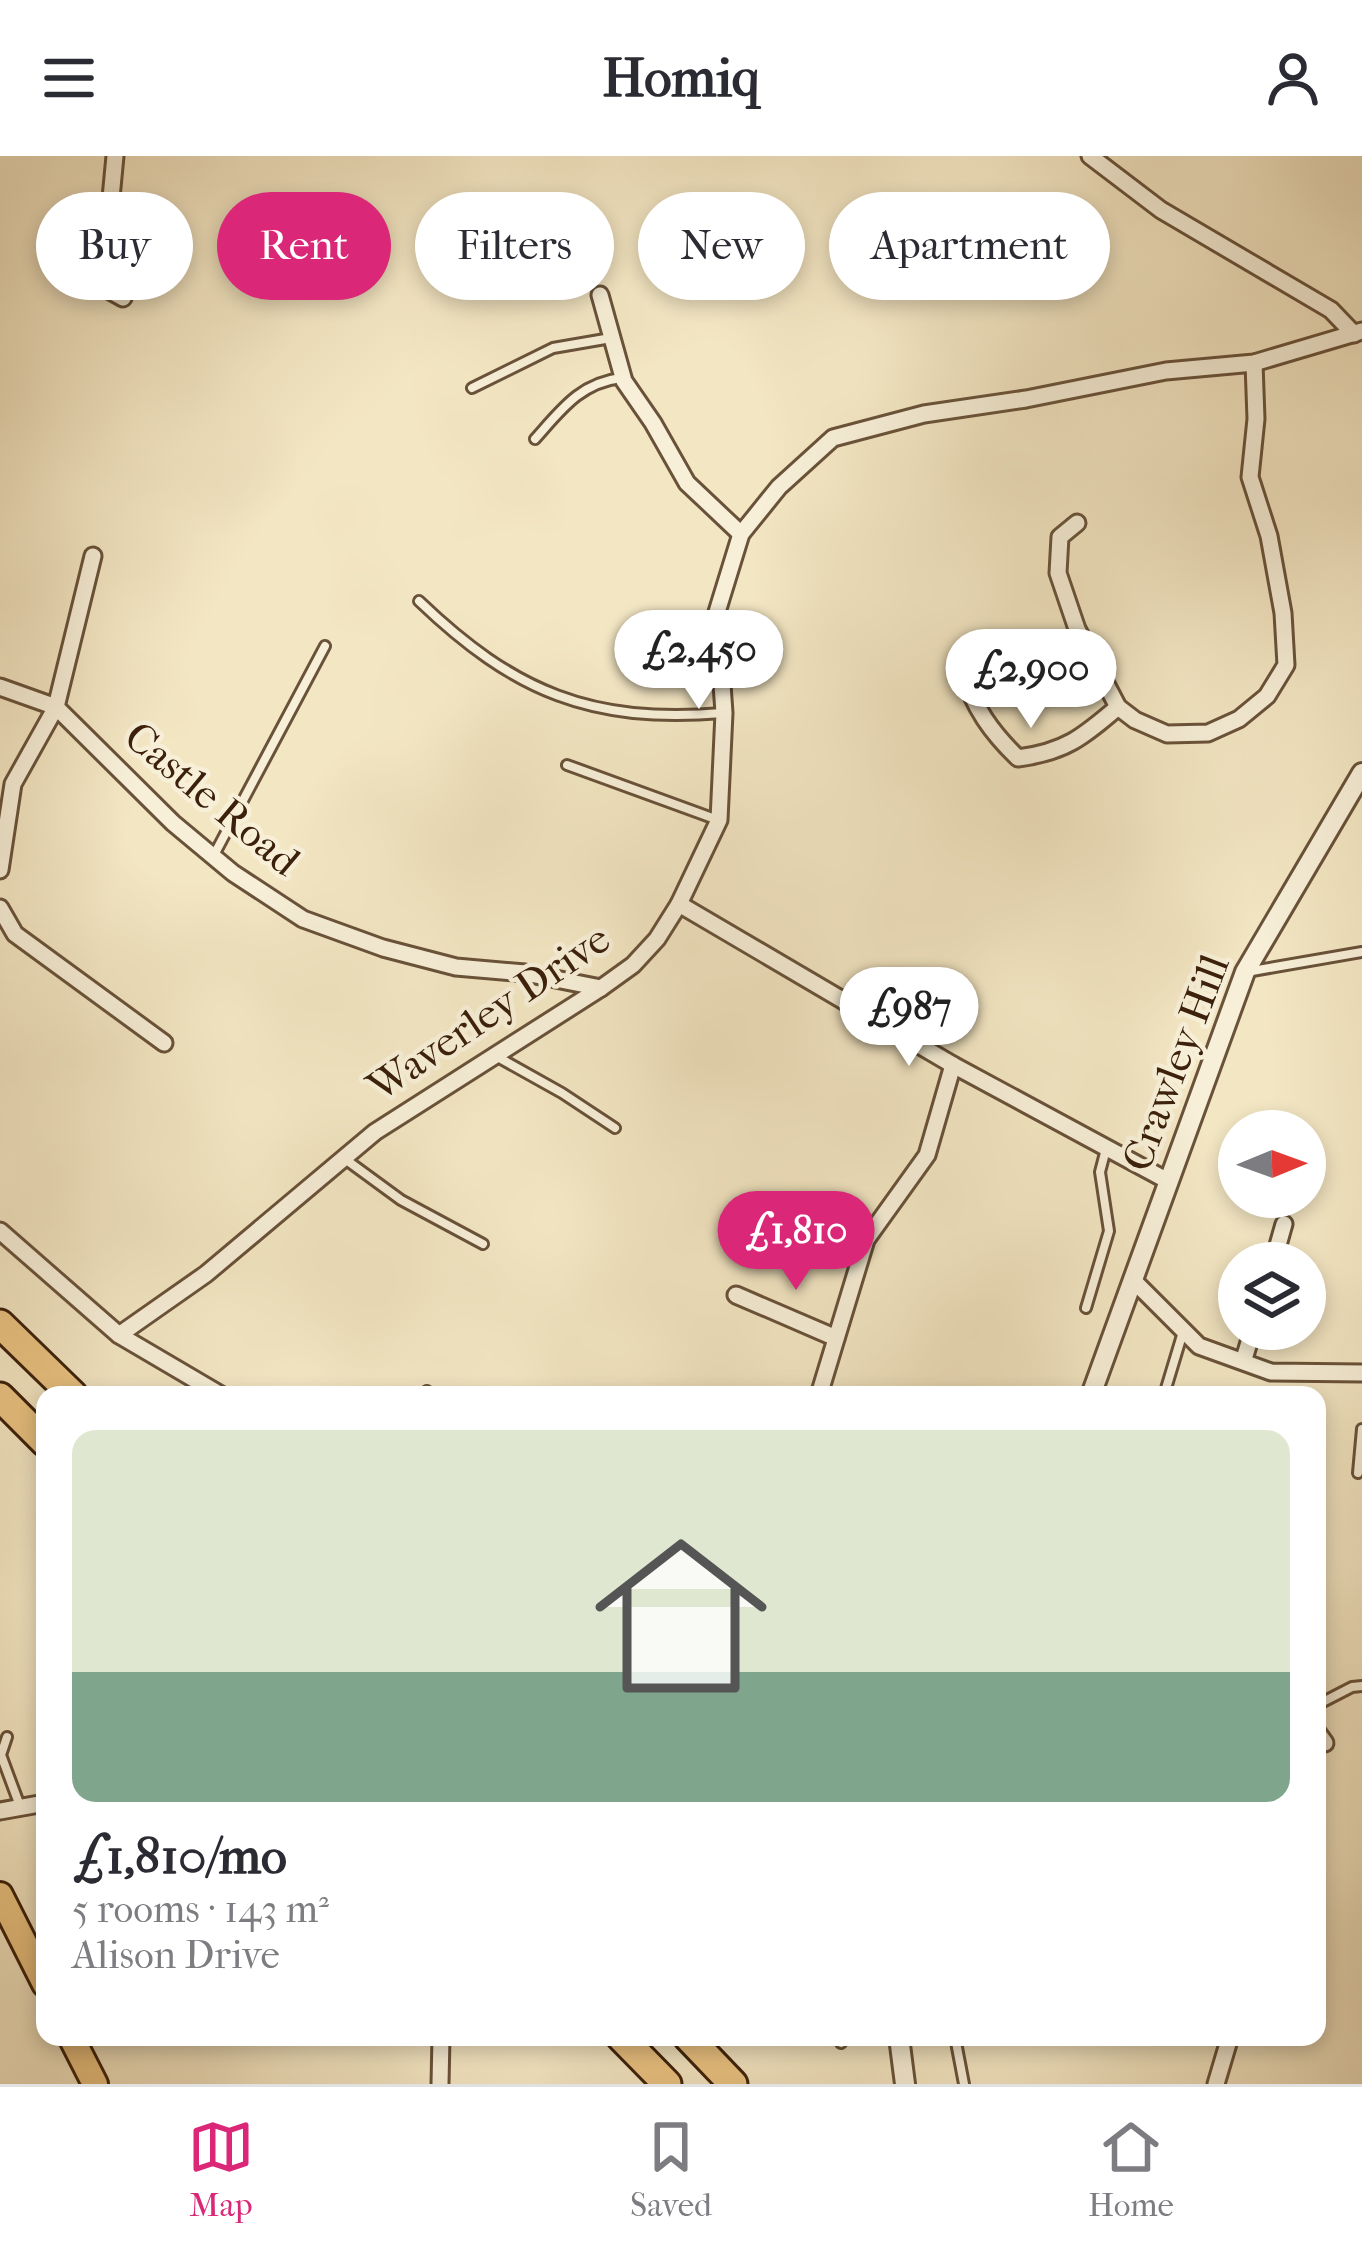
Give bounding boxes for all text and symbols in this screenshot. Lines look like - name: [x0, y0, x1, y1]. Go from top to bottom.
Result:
- icon: menu: [36, 45, 102, 111]
- icon: person: [1260, 45, 1326, 111]
- text: Homiq: [602, 47, 760, 110]
- chip: Buy: [36, 192, 193, 300]
- chip: Rent: [217, 192, 391, 300]
- chip: Filters: [415, 192, 614, 300]
- chip: New: [638, 192, 805, 300]
- chip: Apartment: [829, 192, 1110, 300]
- pin: £2,450: [601, 610, 797, 712]
- text: £2,450: [641, 626, 757, 672]
- pin: £2,900: [933, 629, 1129, 731]
- text: £2,900: [973, 645, 1089, 691]
- street label: Castle Road: [115, 712, 310, 887]
- street label: Waverley Drive: [358, 914, 619, 1112]
- street label: Crawley Hill: [1112, 948, 1240, 1178]
- pin: £987: [838, 967, 980, 1069]
- text: £987: [867, 983, 951, 1029]
- north arrow: [1218, 1110, 1326, 1218]
- map controls: [1218, 1110, 1326, 1350]
- pin: £1,810: [698, 1191, 894, 1293]
- text: £1,810: [745, 1207, 847, 1253]
- button: layers: [1218, 1242, 1326, 1350]
- icon: home: [573, 1508, 789, 1724]
- text: £1,810/mo: [72, 1826, 287, 1886]
- text: 5 rooms · 143 m²: [72, 1886, 329, 1932]
- text: Alison Drive: [72, 1932, 280, 1978]
- tab: Map: [188, 2114, 254, 2225]
- tab: Saved: [630, 2114, 712, 2225]
- tab: Home: [1088, 2114, 1174, 2225]

